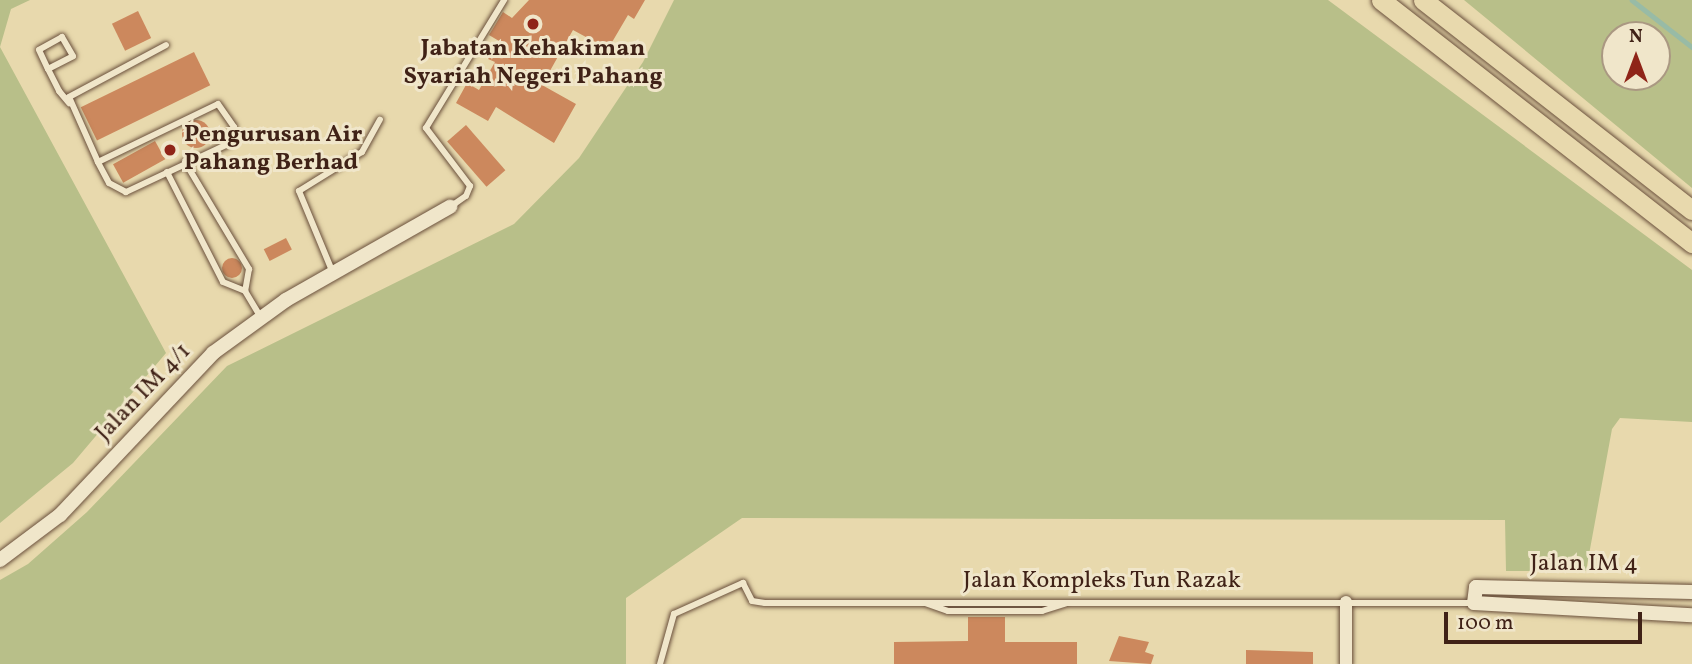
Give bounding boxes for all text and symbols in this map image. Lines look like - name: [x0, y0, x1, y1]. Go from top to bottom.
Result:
- marker: Jabatan Kehakiman Syariah Negeri Pahang: [525, 16, 541, 32]
- north arrow: [1601, 21, 1671, 91]
- text: N: [1629, 24, 1643, 50]
- place label: Jabatan Kehakiman Syariah Negeri Pahang: [403, 36, 663, 92]
- place label: Pengurusan Air Pahang Berhad: [184, 122, 362, 178]
- marker: Pengurusan Air Pahang Berhad: [162, 142, 178, 158]
- street label: Jalan IM 4/1: [90, 338, 198, 448]
- street label: Jalan IM 4: [1530, 551, 1638, 579]
- street label: Jalan Kompleks Tun Razak: [963, 568, 1241, 596]
- scale bar: [1447, 598, 1645, 642]
- text: 100 m: [1457, 609, 1514, 638]

